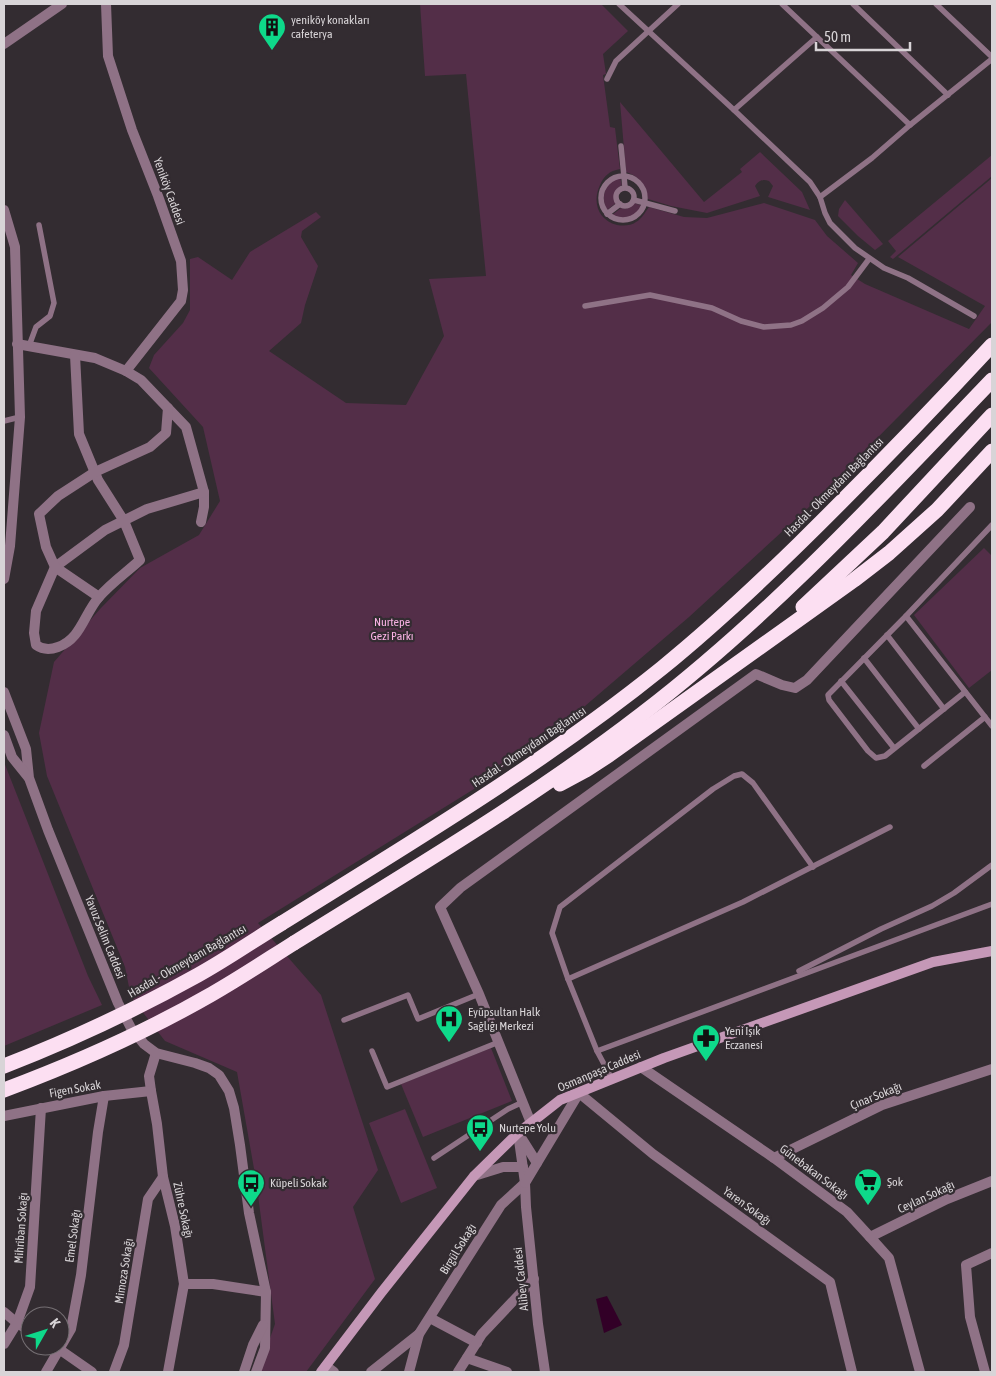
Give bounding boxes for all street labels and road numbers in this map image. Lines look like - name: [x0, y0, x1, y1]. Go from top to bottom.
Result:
- street label: Yeniköy Caddesi: [150, 155, 188, 227]
- street label: Hasdal - Okmeydanı Bağlantısı: [782, 435, 886, 539]
- street label: Hasdal - Okmeydanı Bağlantısı: [469, 704, 589, 790]
- street label: Yavuz Selim Caddesi: [82, 893, 128, 981]
- street label: Hasdal - Okmeydanı Bağlantısı: [125, 921, 249, 1001]
- street label: Osmanpaşa Caddesi: [555, 1047, 643, 1095]
- street label: Figen Sokak: [48, 1077, 103, 1100]
- street label: Çınar Sokağı: [848, 1079, 904, 1113]
- street label: Günebakan Sokağı: [777, 1142, 851, 1202]
- street label: Ceylan Sokağı: [895, 1178, 957, 1216]
- street label: Zühre Sokağı: [170, 1181, 196, 1239]
- street label: Yaren Sokağı: [720, 1184, 774, 1228]
- street label: Mihriban Sokağı: [12, 1192, 30, 1264]
- street label: Emel Sokağı: [62, 1209, 84, 1263]
- street label: Birgül Sokağı: [437, 1221, 479, 1277]
- street label: Mimoza Sokağı: [112, 1237, 136, 1305]
- street label: Alibey Caddesi: [511, 1246, 531, 1312]

